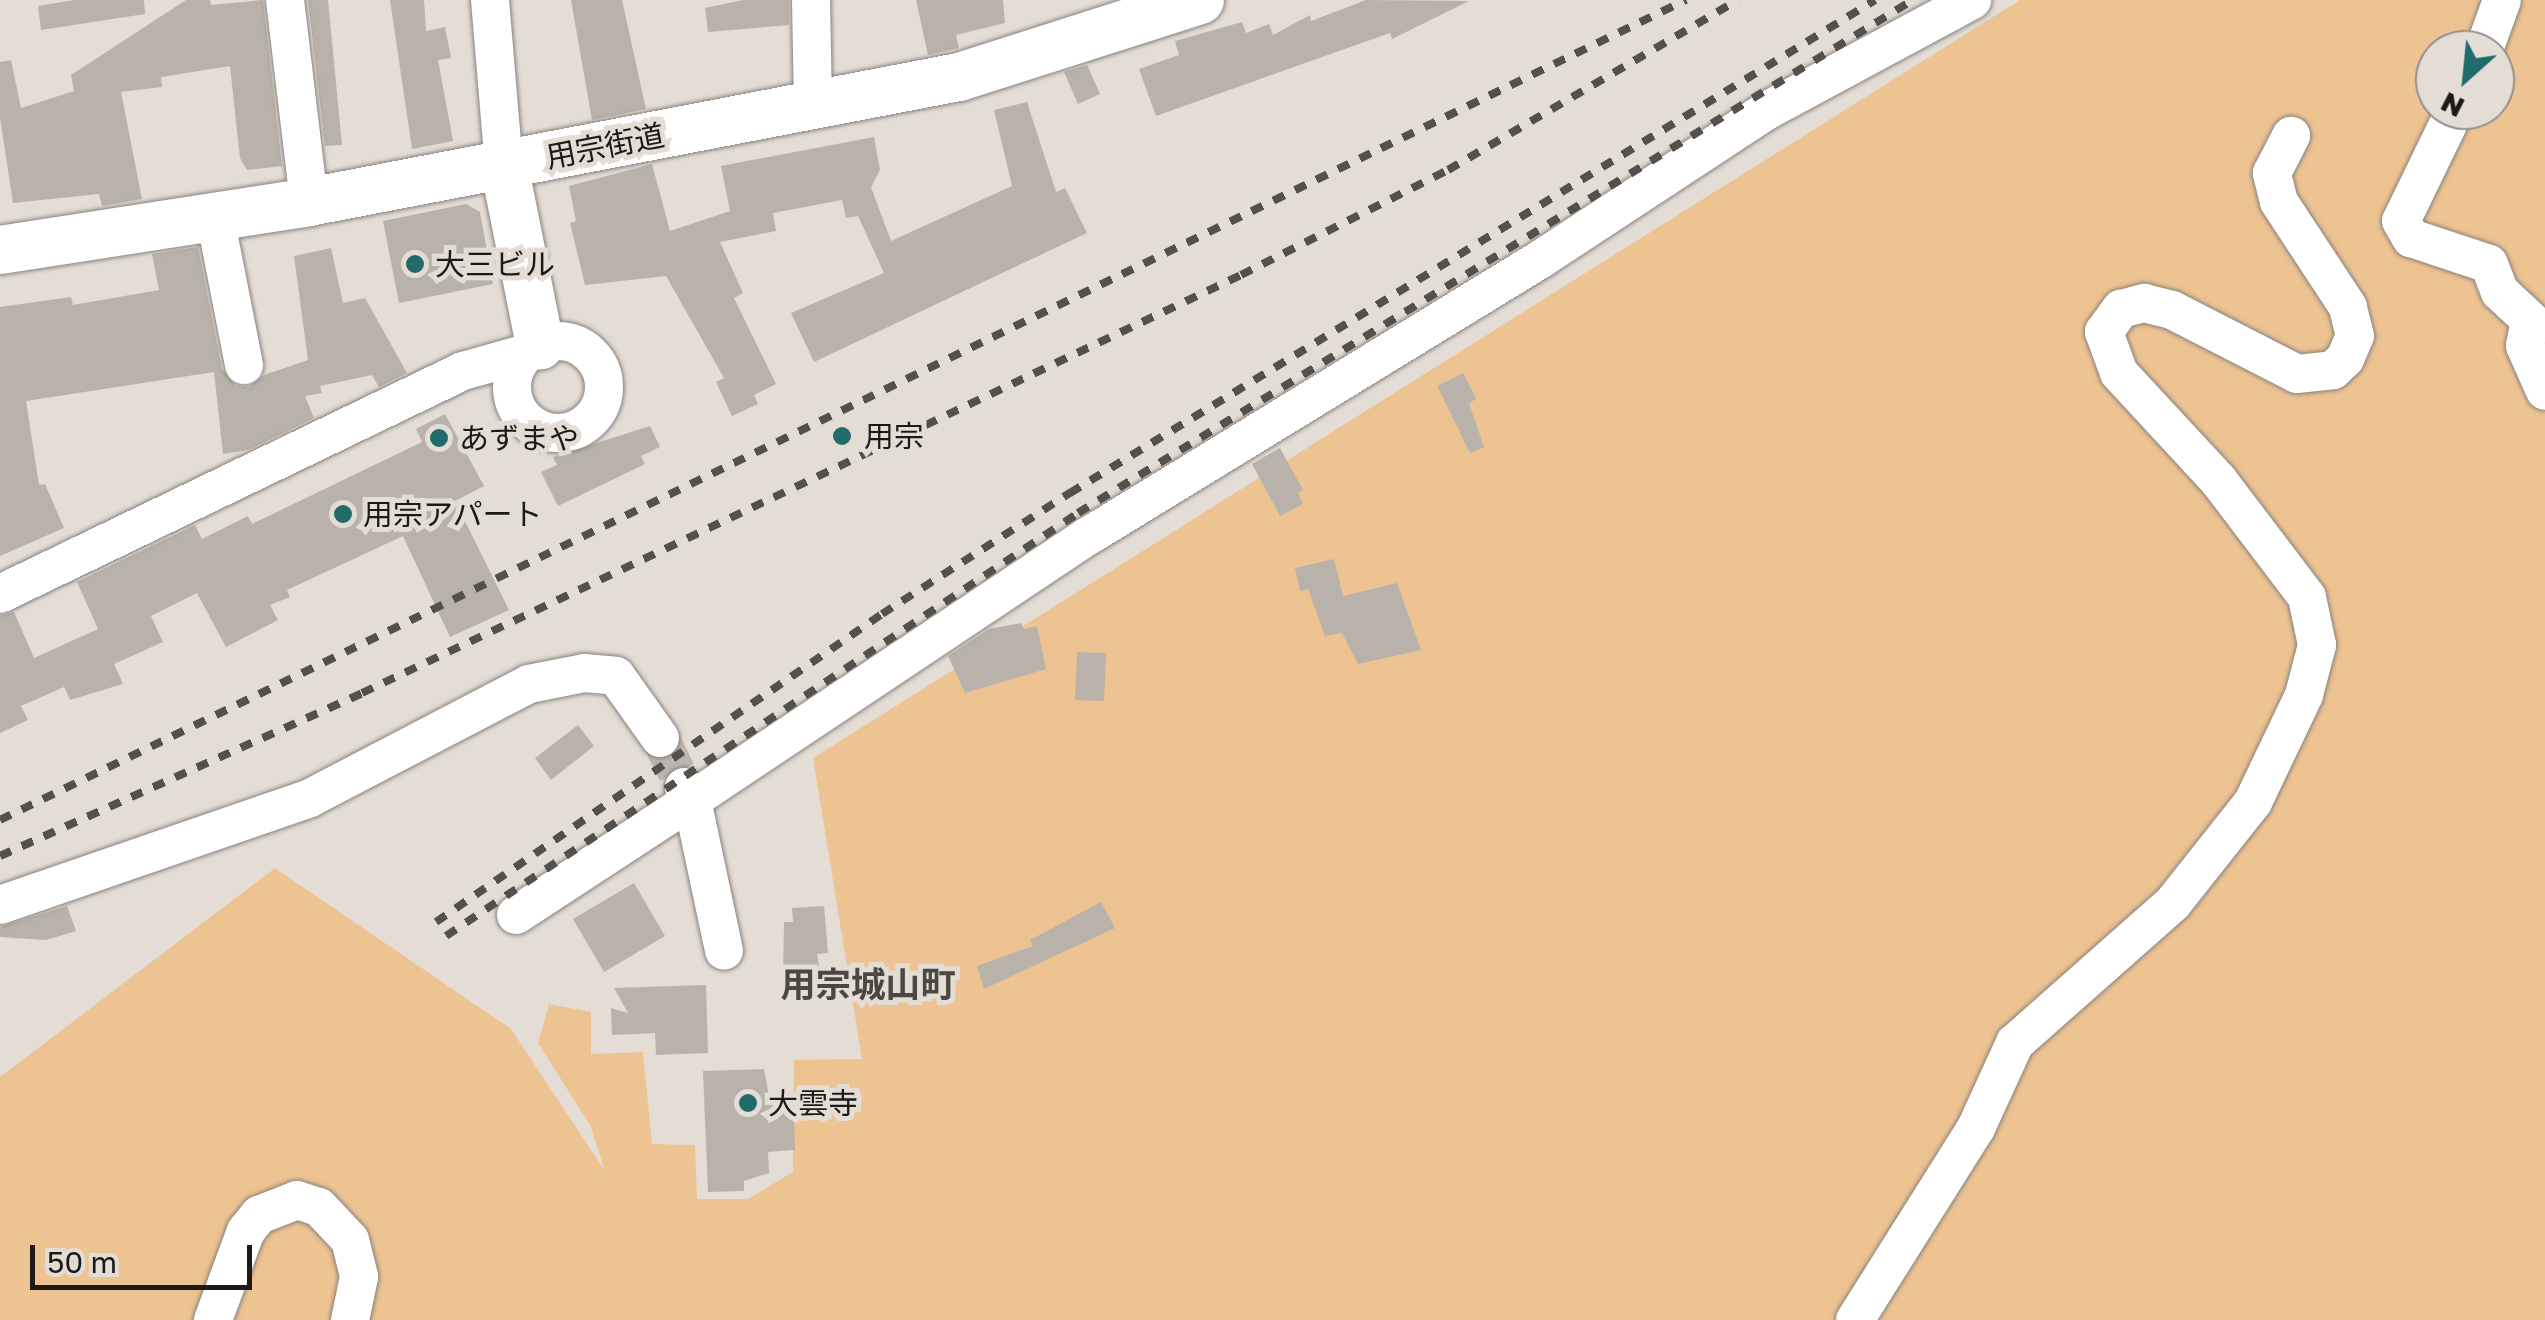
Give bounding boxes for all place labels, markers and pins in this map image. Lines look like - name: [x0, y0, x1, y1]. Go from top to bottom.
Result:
- place label: 大三ビル: [435, 246, 555, 282]
- marker: 大三ビル: [404, 253, 426, 275]
- place label: 用宗: [864, 418, 924, 454]
- place label: あずまや: [459, 420, 579, 456]
- marker: 用宗: [829, 423, 855, 449]
- marker: あずまや: [428, 427, 450, 449]
- place label: 用宗アパート: [363, 496, 543, 532]
- marker: 用宗アパート: [332, 503, 354, 525]
- place label: 大雲寺: [768, 1085, 858, 1121]
- marker: 大雲寺: [737, 1092, 759, 1114]

